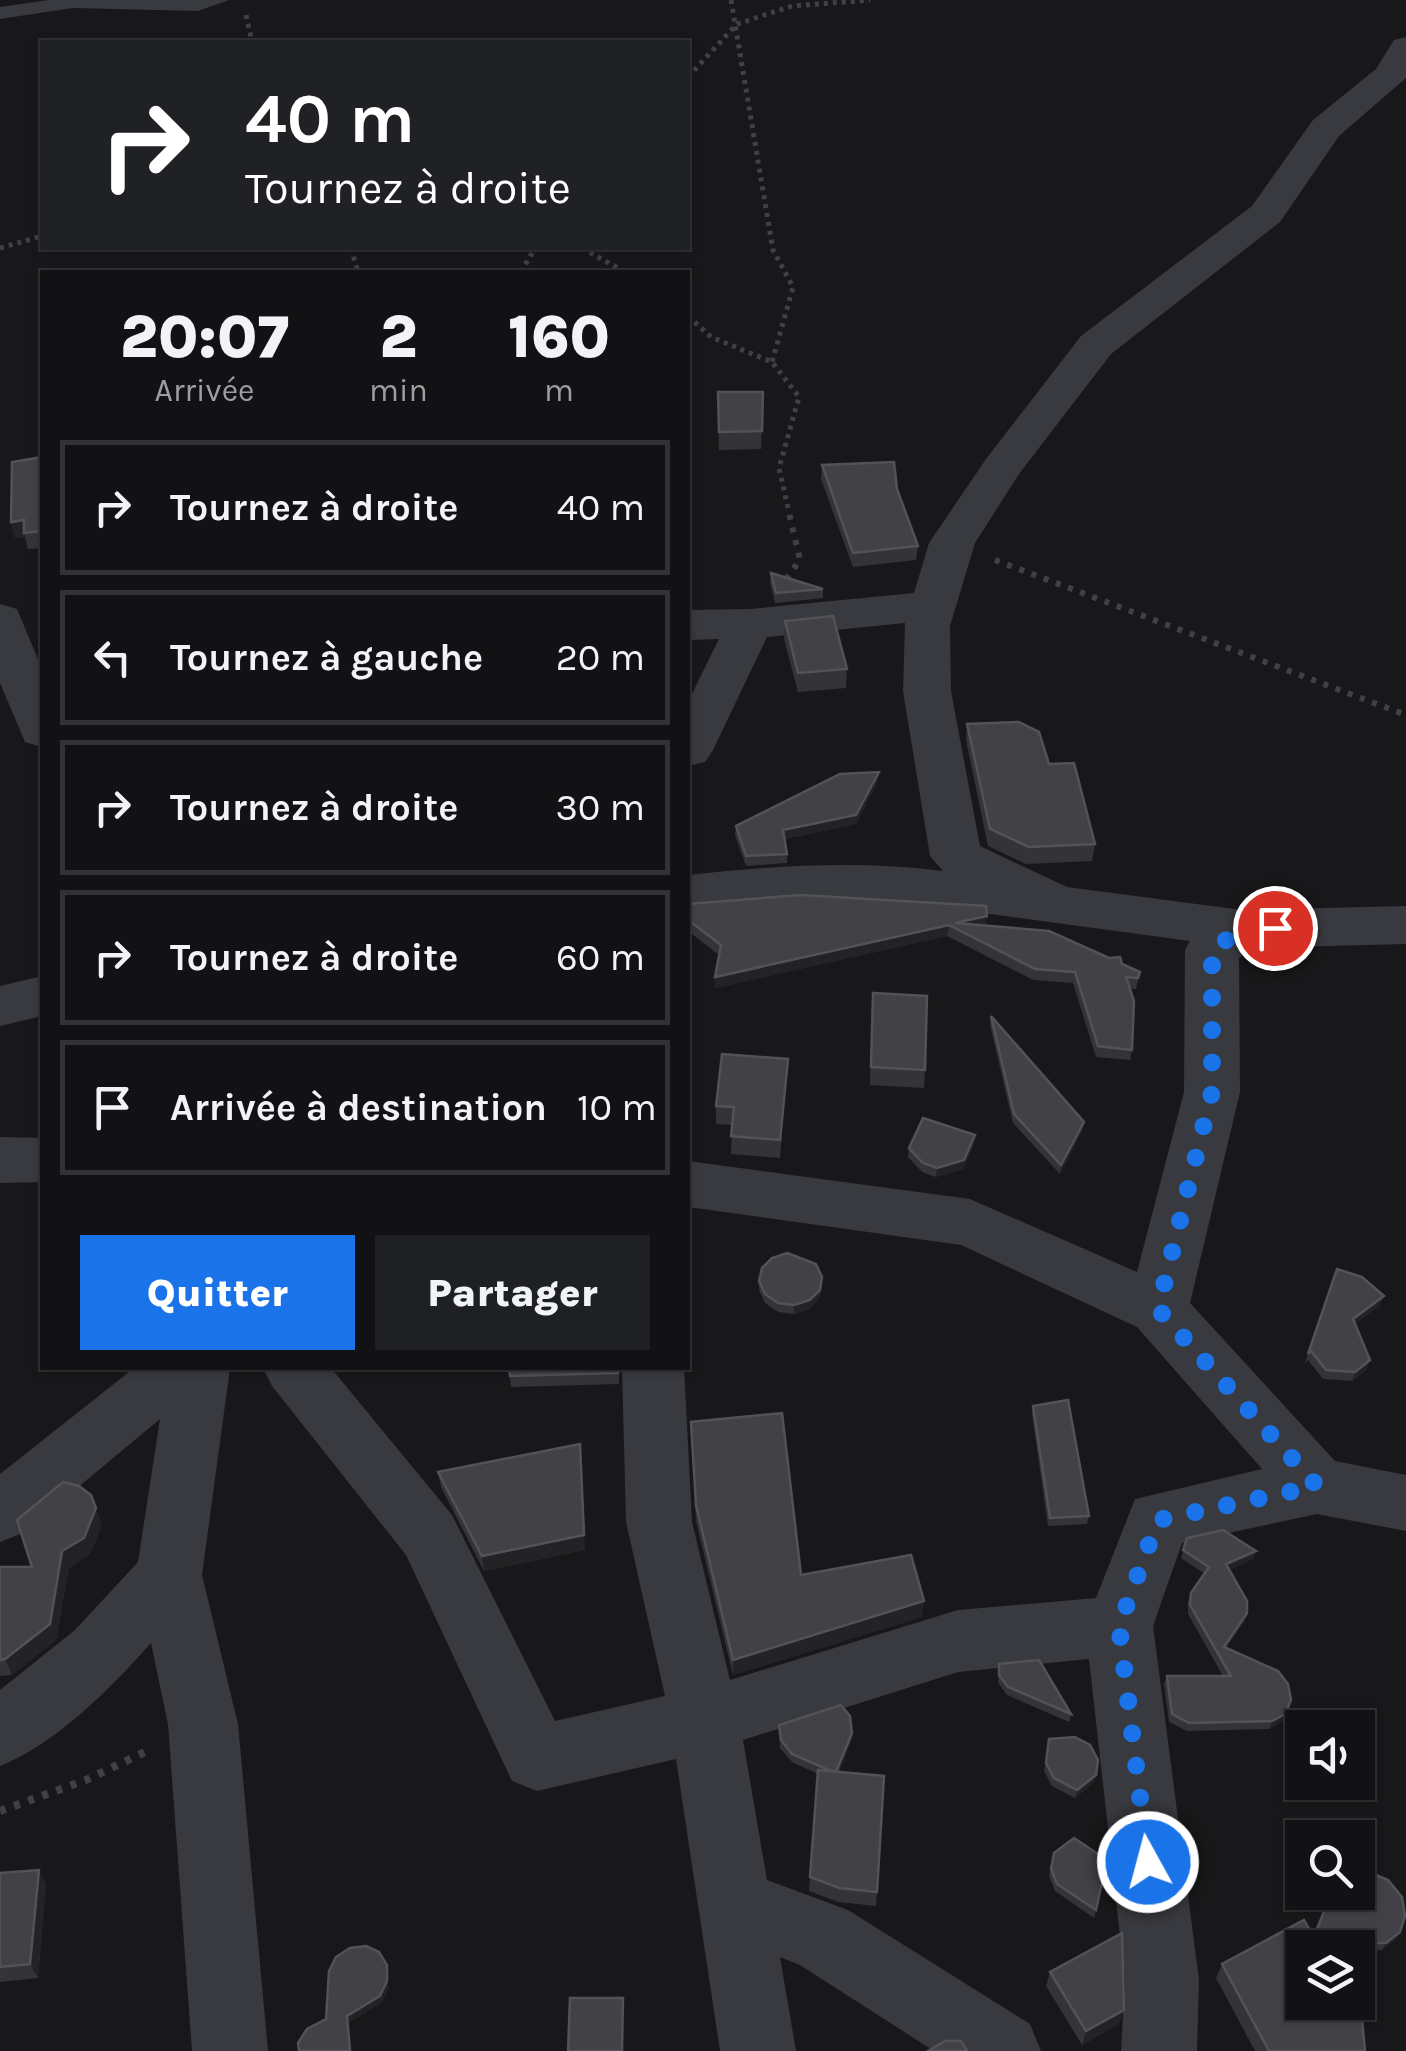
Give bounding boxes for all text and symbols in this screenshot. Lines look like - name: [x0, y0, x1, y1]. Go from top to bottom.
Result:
- text: 40 m: [245, 78, 415, 160]
- icon: right: [80, 80, 210, 210]
- text: Tournez à droite: [245, 162, 571, 214]
- text: 20:07: [120, 302, 289, 372]
- text: 2: [380, 302, 417, 372]
- text: 160: [508, 302, 610, 372]
- text: Arrivée: [155, 372, 255, 409]
- text: min: [369, 372, 428, 409]
- text: m: [544, 372, 574, 409]
- icon: right: [85, 480, 140, 535]
- text: Tournez à droite: [170, 485, 458, 530]
- text: 40 m: [557, 485, 645, 530]
- icon: left: [85, 630, 140, 685]
- text: Tournez à gauche: [170, 635, 483, 680]
- text: 20 m: [556, 635, 645, 680]
- icon: right: [85, 780, 140, 835]
- text: Tournez à droite: [170, 785, 458, 830]
- text: 30 m: [555, 785, 645, 830]
- pin: [1233, 886, 1318, 971]
- icon: arrive: [1248, 901, 1303, 956]
- icon: right: [85, 930, 140, 985]
- text: Tournez à droite: [170, 935, 458, 980]
- text: 60 m: [556, 935, 645, 980]
- icon: arrive: [85, 1080, 140, 1135]
- text: Arrivée à destination: [170, 1085, 547, 1130]
- text: 10 m: [577, 1085, 657, 1130]
- button: Quitter: [80, 1235, 355, 1350]
- button: Partager: [375, 1235, 650, 1350]
- map controls: [1285, 1710, 1375, 2020]
- button: sound: [1285, 1710, 1375, 1800]
- position arrow: [1096, 1810, 1200, 1914]
- button: search: [1285, 1820, 1375, 1910]
- button: layers: [1285, 1930, 1375, 2020]

